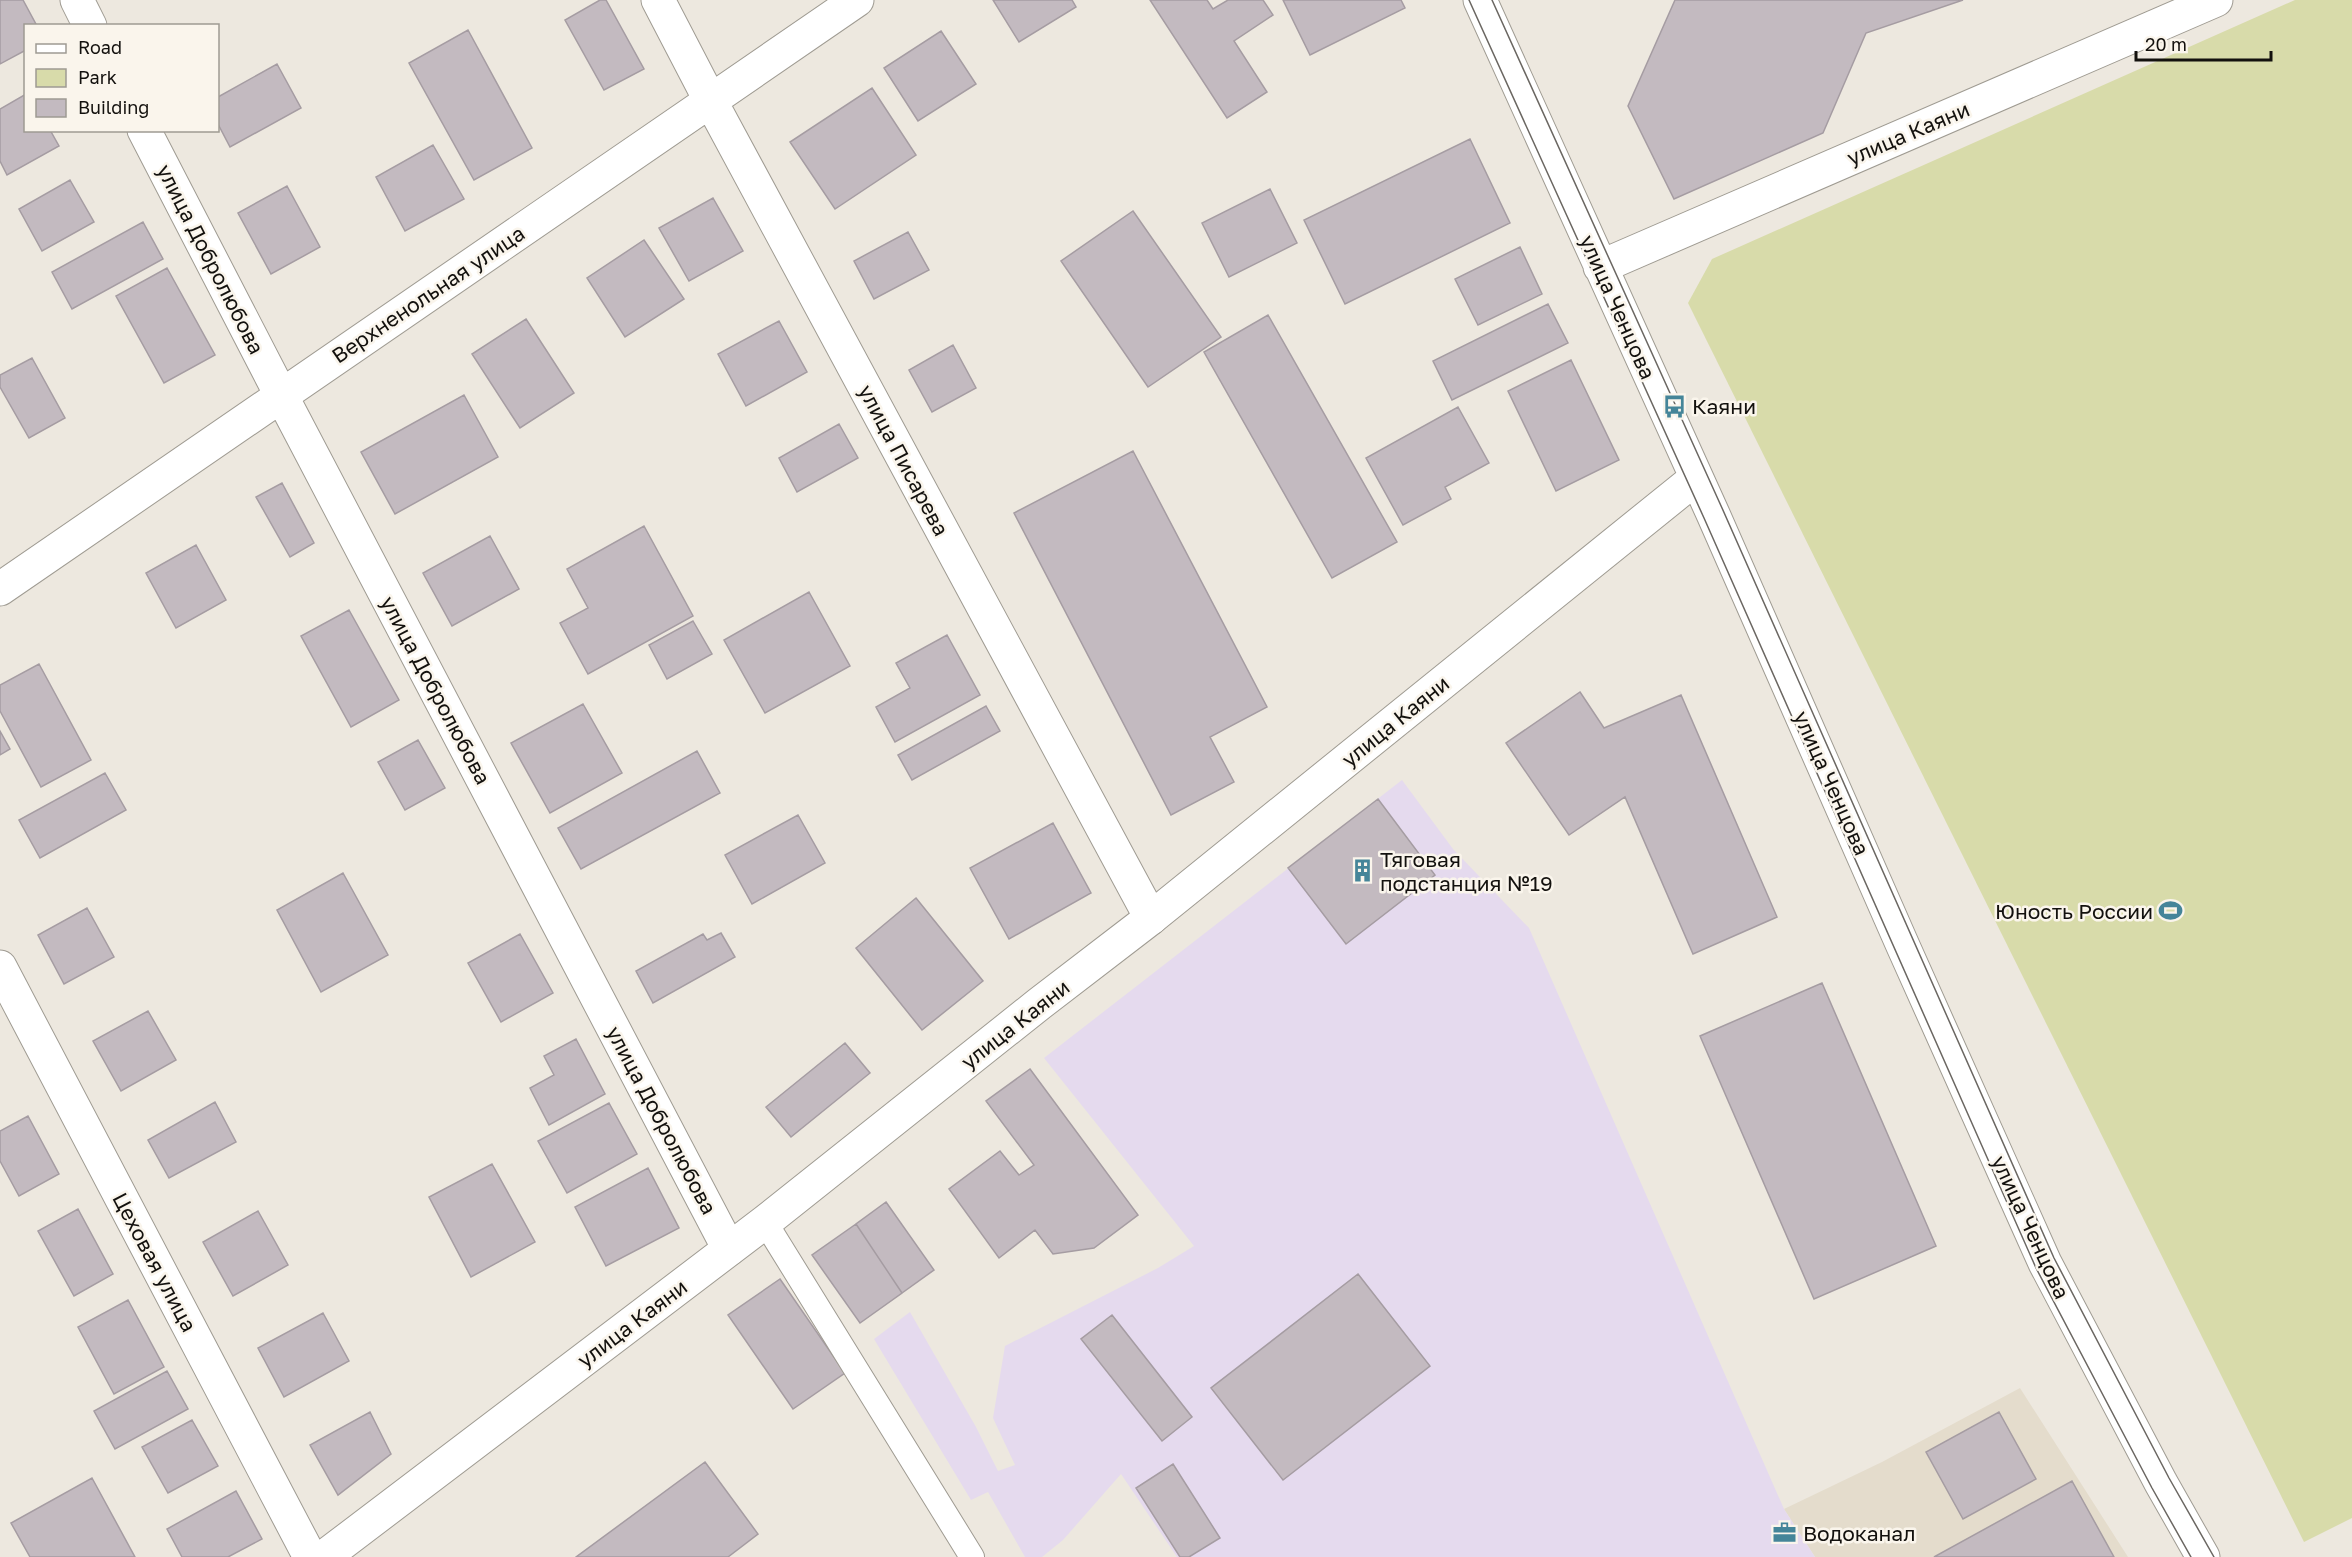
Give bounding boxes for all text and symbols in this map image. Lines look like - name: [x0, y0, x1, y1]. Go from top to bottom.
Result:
- legend: [24, 24, 219, 132]
- scale bar: [2136, 24, 2271, 62]
- text: 20 m: [2145, 33, 2187, 55]
- text: Road: [78, 36, 122, 58]
- text: Park: [78, 66, 117, 88]
- street label: улица Каяни: [1843, 95, 1973, 171]
- text: Building: [78, 96, 149, 118]
- street label: улица Добролюбова: [152, 160, 270, 358]
- street label: Верхненольная улица: [327, 220, 529, 368]
- street label: улица Ченцова: [1575, 231, 1661, 383]
- street label: улица Писарева: [853, 380, 955, 540]
- bus stop icon: Каяни: [1661, 393, 1687, 419]
- place label: Каяни: [1692, 393, 1756, 419]
- street label: улица Добролюбова: [375, 591, 497, 789]
- street label: улица Каяни: [1336, 670, 1454, 772]
- street label: улица Ченцова: [1789, 707, 1875, 859]
- place label: Тяговая подстанция №19: [1380, 846, 1553, 896]
- building icon: Тяговая подстанция №19: [1349, 858, 1375, 884]
- place label: Юность России: [1995, 898, 2153, 924]
- sports icon: Юность России: [2158, 898, 2184, 924]
- street label: улица Каяни: [955, 974, 1075, 1074]
- street label: улица Добролюбова: [601, 1021, 723, 1219]
- street label: улица Ченцова: [1986, 1151, 2076, 1303]
- street label: Цеховая улица: [107, 1188, 203, 1336]
- street label: улица Каяни: [572, 1273, 692, 1373]
- office icon: Водоканал: [1772, 1520, 1798, 1546]
- place label: Водоканал: [1803, 1520, 1915, 1546]

